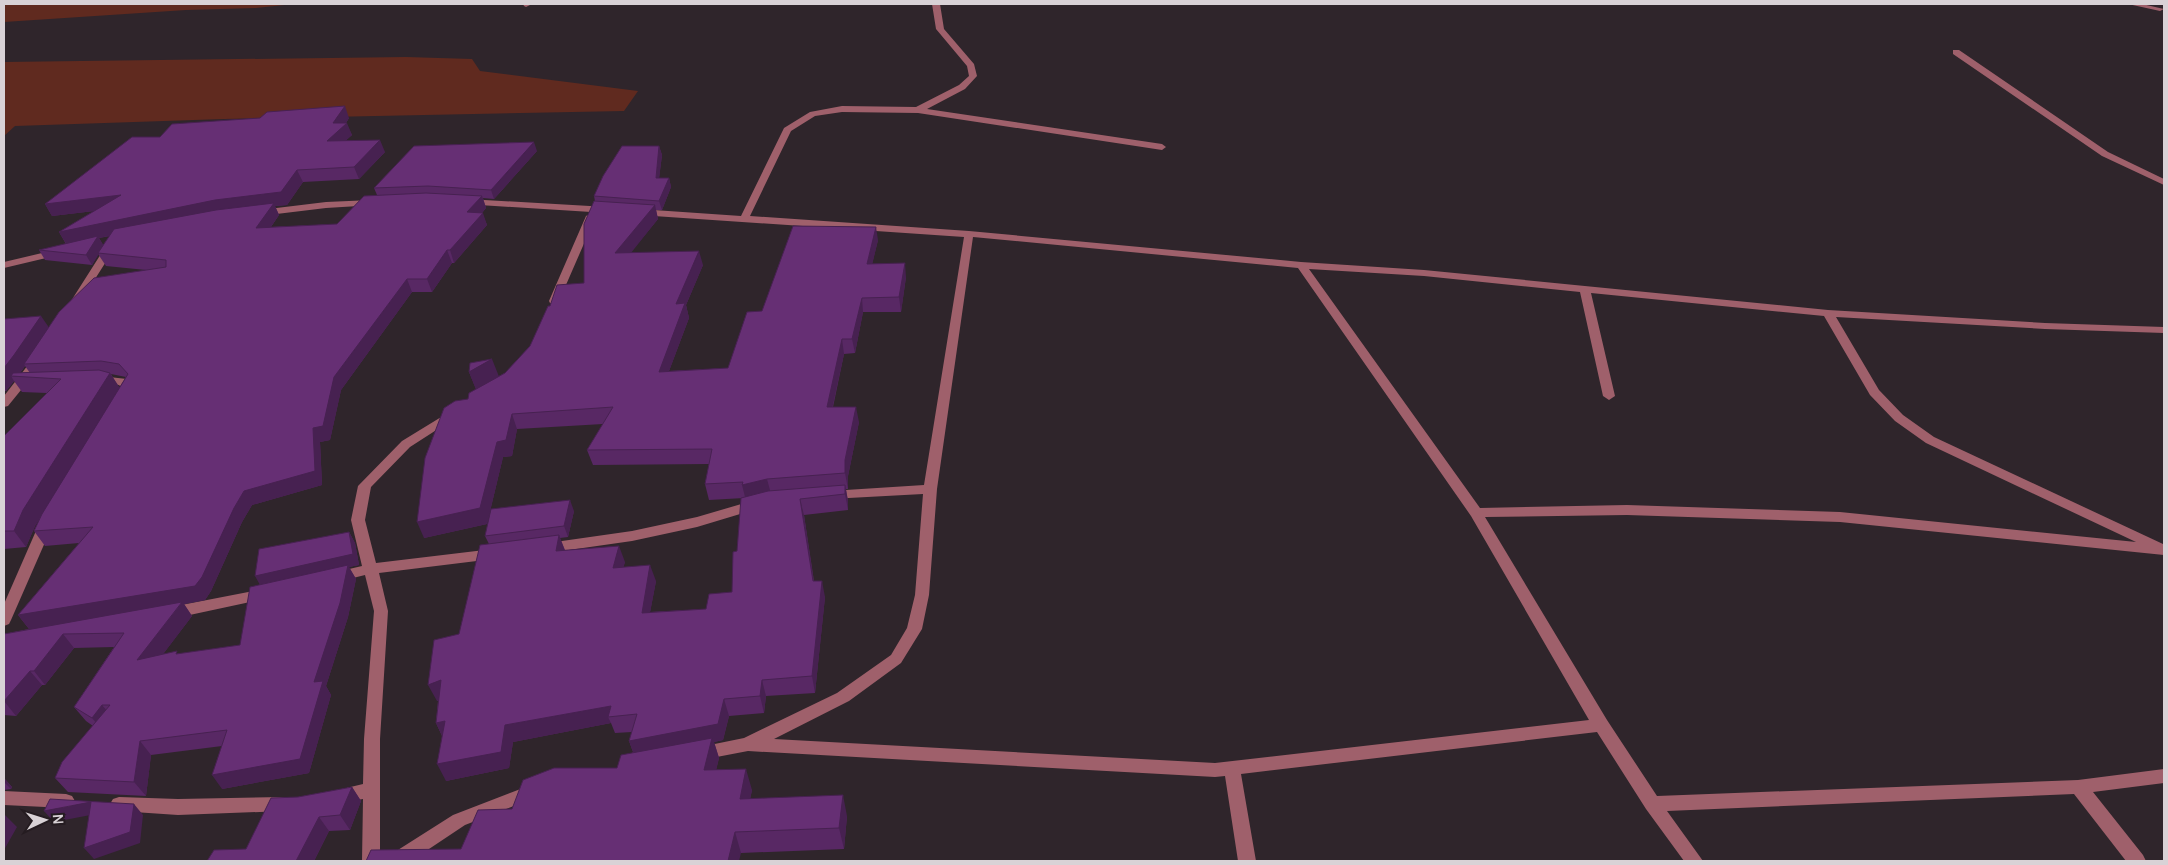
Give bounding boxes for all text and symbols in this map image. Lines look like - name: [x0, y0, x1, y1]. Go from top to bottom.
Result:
- north arrow: [20, 795, 70, 845]
- text: N: [49, 813, 68, 825]

